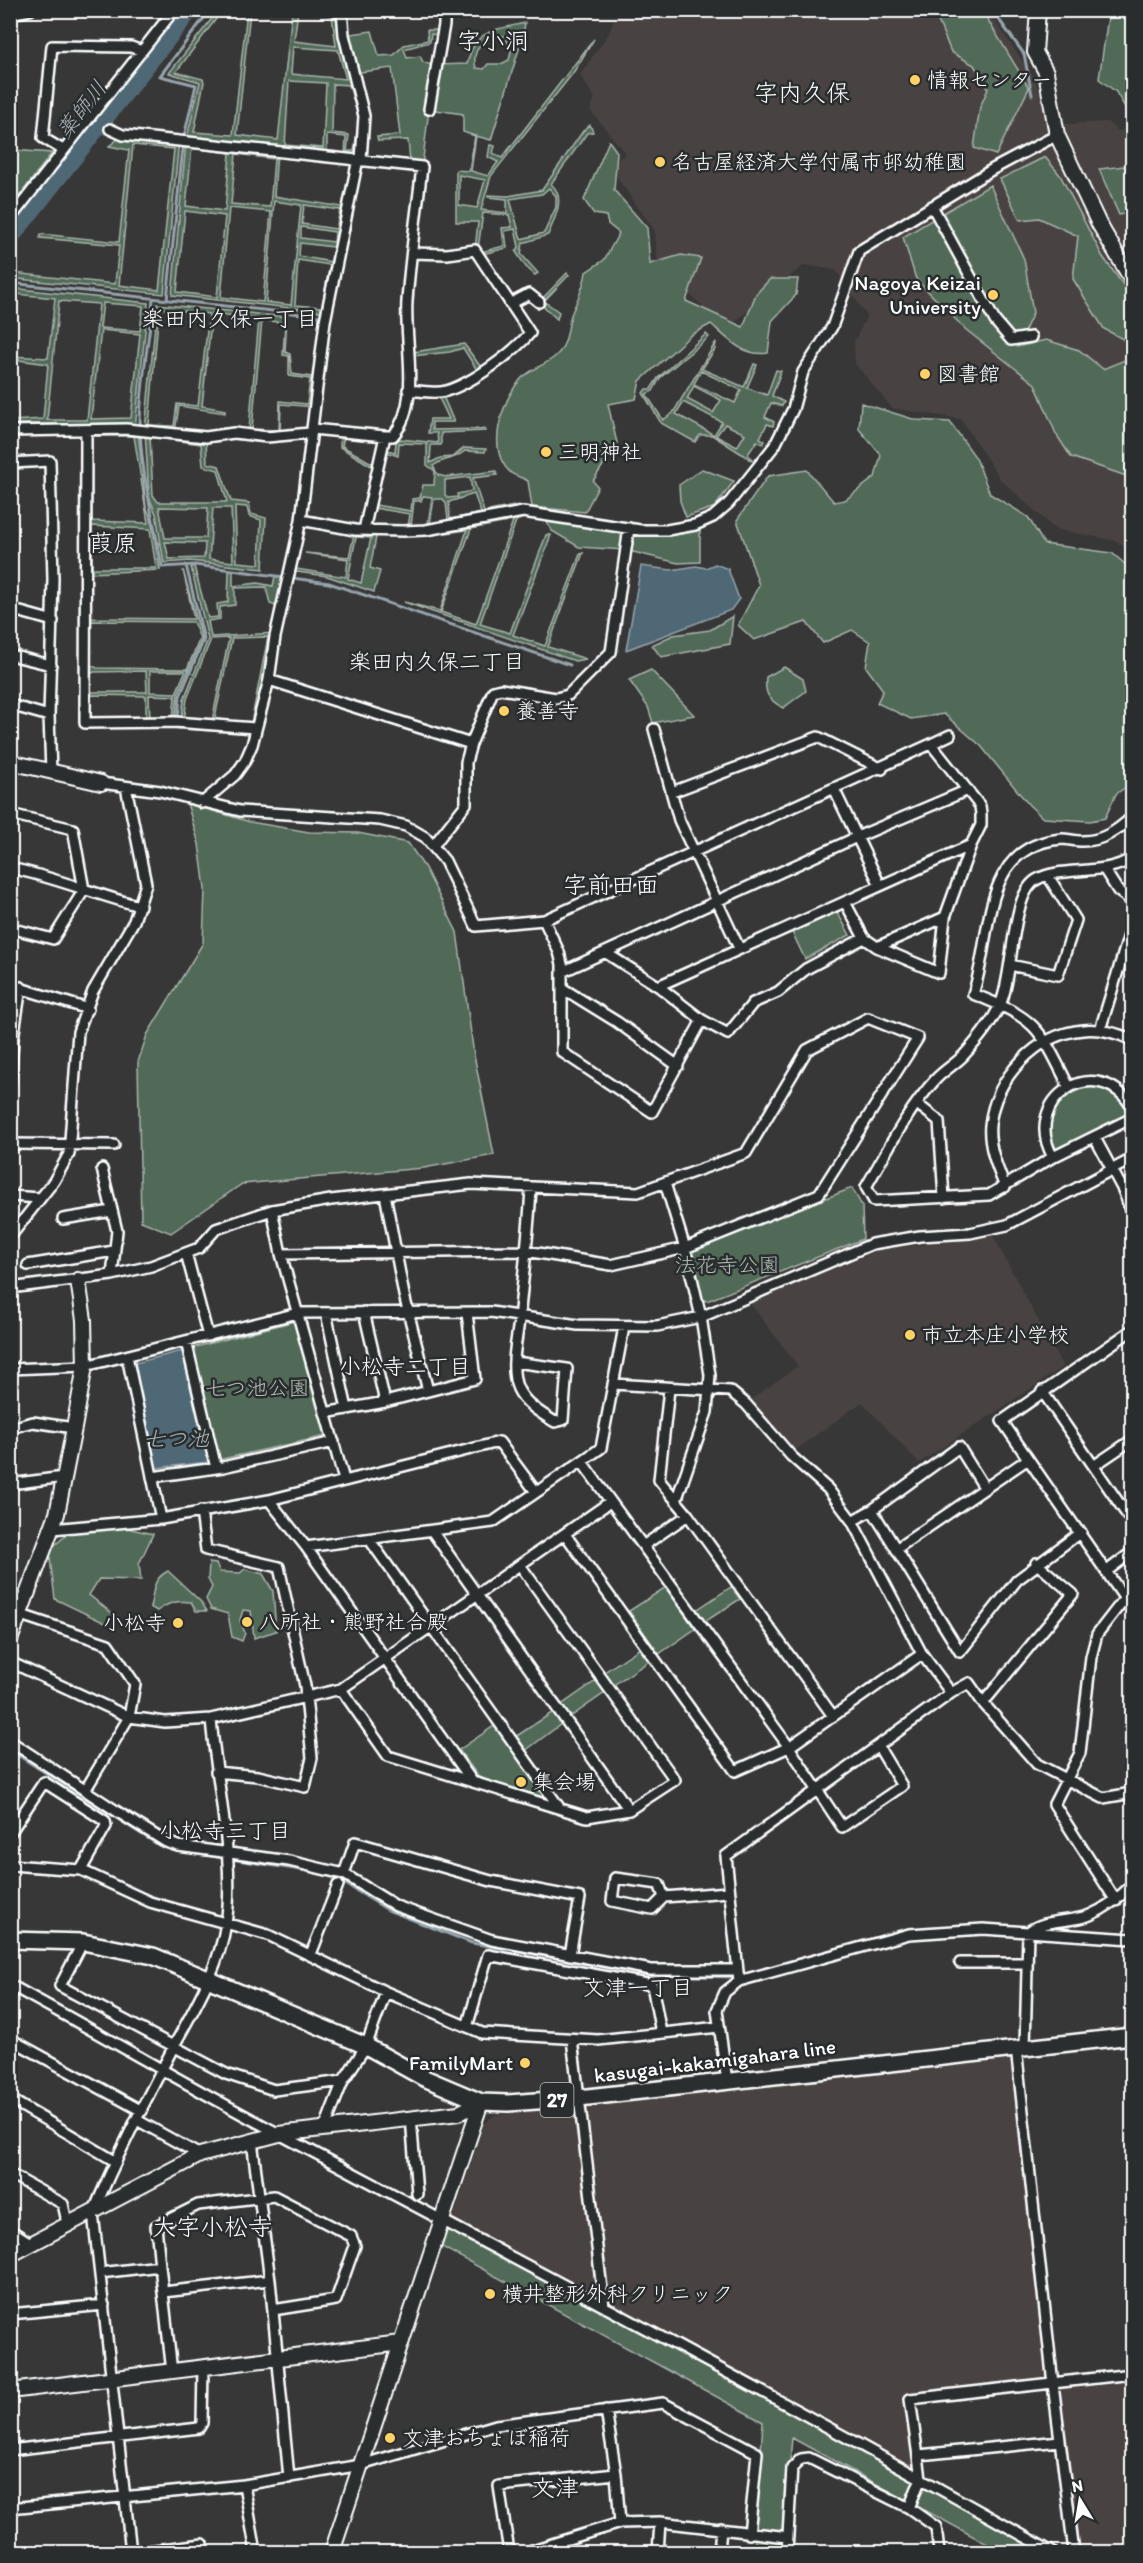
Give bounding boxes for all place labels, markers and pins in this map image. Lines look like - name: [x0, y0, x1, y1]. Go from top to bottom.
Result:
- place label: 情報センター: [927, 67, 1052, 92]
- marker: 情報センター: [908, 73, 922, 87]
- place label: 名古屋経済大学付属市邨幼稚園: [672, 149, 966, 174]
- marker: 名古屋経済大学付属市邨幼稚園: [653, 155, 667, 169]
- place label: Nagoya Keizai University: [854, 270, 981, 319]
- marker: Nagoya Keizai University: [986, 288, 1000, 302]
- place label: 図書館: [937, 361, 1000, 386]
- marker: 図書館: [918, 367, 932, 381]
- place label: 三明神社: [558, 439, 642, 464]
- marker: 三明神社: [539, 445, 553, 459]
- place label: 養善寺: [516, 698, 579, 723]
- marker: 養善寺: [497, 704, 511, 718]
- place label: 市立本庄小学校: [922, 1322, 1069, 1347]
- marker: 市立本庄小学校: [903, 1328, 917, 1342]
- place label: 八所社・熊野社合殿: [259, 1609, 448, 1634]
- place label: 小松寺: [103, 1610, 166, 1635]
- marker: 八所社・熊野社合殿: [240, 1615, 254, 1629]
- marker: 小松寺: [171, 1616, 185, 1630]
- place label: 集会場: [533, 1769, 596, 1794]
- marker: 集会場: [514, 1775, 528, 1789]
- place label: FamilyMart: [409, 2050, 513, 2075]
- marker: FamilyMart: [518, 2056, 532, 2070]
- place label: 横井整形外科クリニック: [502, 2281, 733, 2306]
- marker: 横井整形外科クリニック: [483, 2287, 497, 2301]
- place label: 文津おちょぼ稲荷: [402, 2425, 570, 2450]
- marker: 文津おちょぼ稲荷: [383, 2431, 397, 2445]

